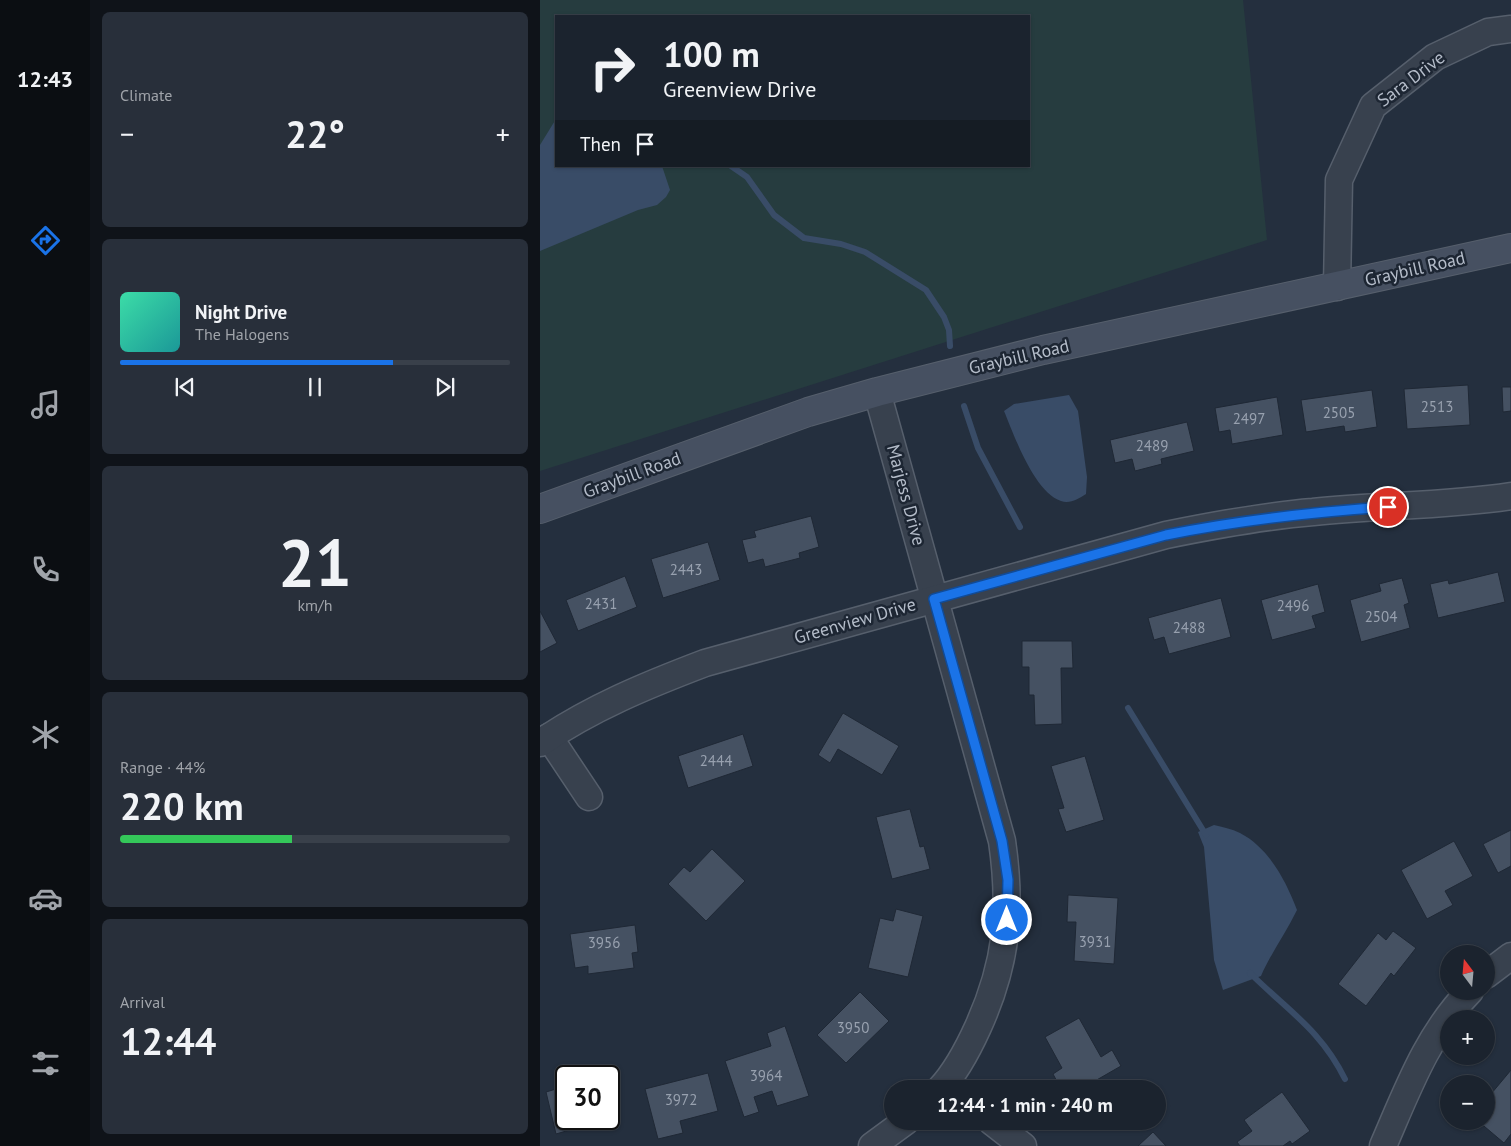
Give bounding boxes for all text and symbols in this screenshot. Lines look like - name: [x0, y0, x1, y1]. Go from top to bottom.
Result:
- text: 100 m: [663, 31, 760, 77]
- icon: right: [580, 35, 645, 100]
- street label: Sara Drive: [1372, 46, 1449, 111]
- text: 12:43: [17, 65, 73, 93]
- text: Greenview Drive: [663, 75, 816, 103]
- text: Climate: [120, 85, 172, 105]
- text: 22°: [285, 109, 345, 158]
- text: −: [120, 115, 134, 152]
- text: +: [496, 115, 510, 152]
- icon: arrive: [631, 130, 659, 158]
- text: Then: [580, 132, 621, 156]
- icon: directions: [28, 223, 63, 258]
- street label: Graybill Road: [1362, 246, 1467, 291]
- text: Night Drive: [195, 300, 287, 324]
- text: The Halogens: [195, 324, 289, 344]
- street label: Graybill Road: [966, 334, 1071, 379]
- icon: previous: [171, 373, 199, 401]
- icon: pause: [301, 373, 329, 401]
- icon: next: [431, 373, 459, 401]
- icon: music: [28, 387, 63, 422]
- house number: 2513: [1421, 397, 1453, 416]
- house number: 2505: [1323, 403, 1355, 422]
- house number: 2497: [1233, 409, 1265, 428]
- house number: 2489: [1136, 436, 1168, 455]
- street label: Marjess Drive: [882, 442, 931, 548]
- street label: Graybill Road: [580, 446, 684, 503]
- pin: [1367, 486, 1409, 528]
- icon: arrive: [1374, 493, 1402, 521]
- text: 21: [278, 520, 352, 604]
- icon: phone: [28, 552, 63, 587]
- house number: 2443: [670, 560, 702, 579]
- street label: Greenview Drive: [791, 592, 918, 649]
- house number: 2431: [585, 594, 617, 613]
- text: km/h: [297, 595, 333, 615]
- house number: 2496: [1277, 596, 1309, 615]
- house number: 2504: [1365, 607, 1397, 626]
- house number: 2488: [1173, 618, 1205, 637]
- icon: climate: [28, 717, 63, 752]
- house number: 2444: [700, 751, 732, 770]
- text: Range · 44%: [120, 757, 205, 777]
- text: 220 km: [120, 781, 244, 830]
- icon: car: [28, 881, 63, 916]
- position arrow: [980, 893, 1032, 945]
- house number: 3931: [1079, 932, 1111, 951]
- house number: 3956: [588, 933, 620, 952]
- north arrow: [1440, 945, 1495, 1000]
- map controls: [1440, 945, 1495, 1130]
- text: Arrival: [120, 992, 165, 1012]
- button: +: [1440, 1010, 1495, 1065]
- text: 12:44: [120, 1016, 216, 1065]
- house number: 3950: [837, 1018, 869, 1037]
- icon: filters: [28, 1046, 63, 1081]
- speed limit sign: 30: [555, 1065, 620, 1130]
- house number: 3964: [750, 1066, 782, 1085]
- button: −: [1440, 1075, 1495, 1130]
- house number: 3972: [665, 1090, 697, 1109]
- text: 12:44 · 1 min · 240 m: [937, 1093, 1113, 1117]

